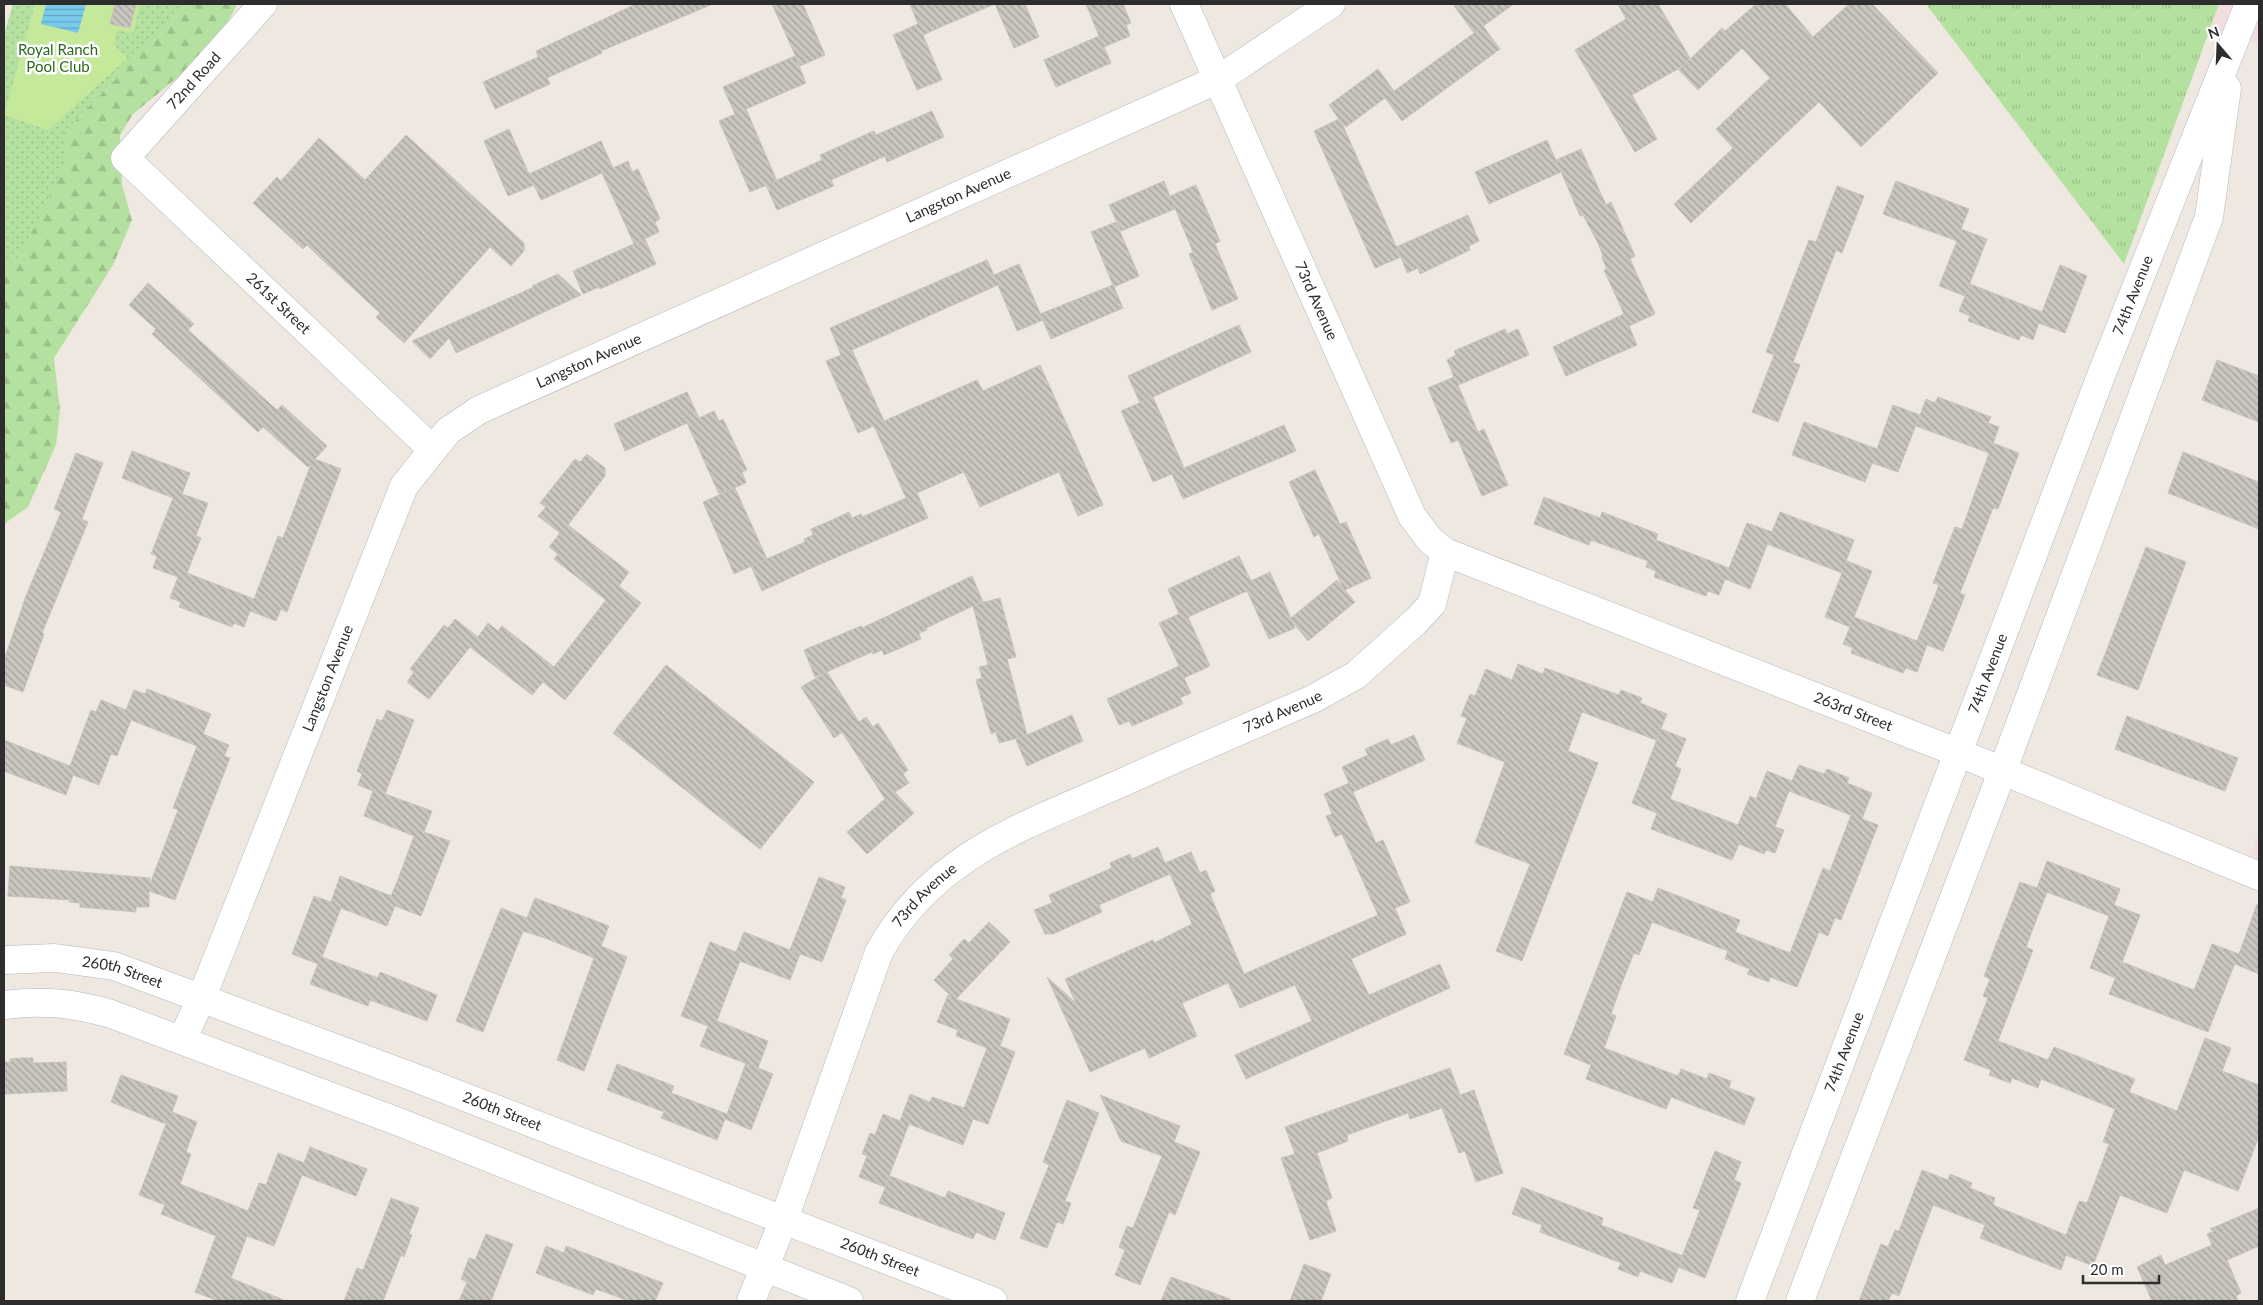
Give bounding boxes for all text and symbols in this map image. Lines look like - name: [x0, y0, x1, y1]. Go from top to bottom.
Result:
- north arrow: [2193, 20, 2243, 70]
- text: N: [2206, 22, 2221, 42]
- park label: Royal Ranch Pool Club: [18, 40, 98, 75]
- street label: 72nd Road: [163, 48, 224, 113]
- street label: Langston Avenue: [903, 163, 1013, 226]
- street label: 74th Avenue: [2108, 253, 2156, 338]
- street label: 73rd Avenue: [1292, 258, 1342, 343]
- street label: 261st Street: [243, 268, 315, 338]
- street label: Langston Avenue: [533, 329, 644, 391]
- street label: Langston Avenue: [298, 622, 356, 734]
- street label: 74th Avenue: [1964, 631, 2010, 716]
- street label: 73rd Avenue: [1240, 686, 1325, 736]
- street label: 263rd Street: [1812, 687, 1896, 734]
- street label: 73rd Avenue: [888, 858, 960, 930]
- street label: 260th Street: [81, 952, 166, 991]
- street label: 74th Avenue: [1820, 1009, 1867, 1094]
- street label: 260th Street: [460, 1087, 545, 1134]
- street label: 260th Street: [838, 1233, 923, 1280]
- scale bar: [2083, 1252, 2159, 1284]
- text: 20 m: [2090, 1260, 2124, 1278]

